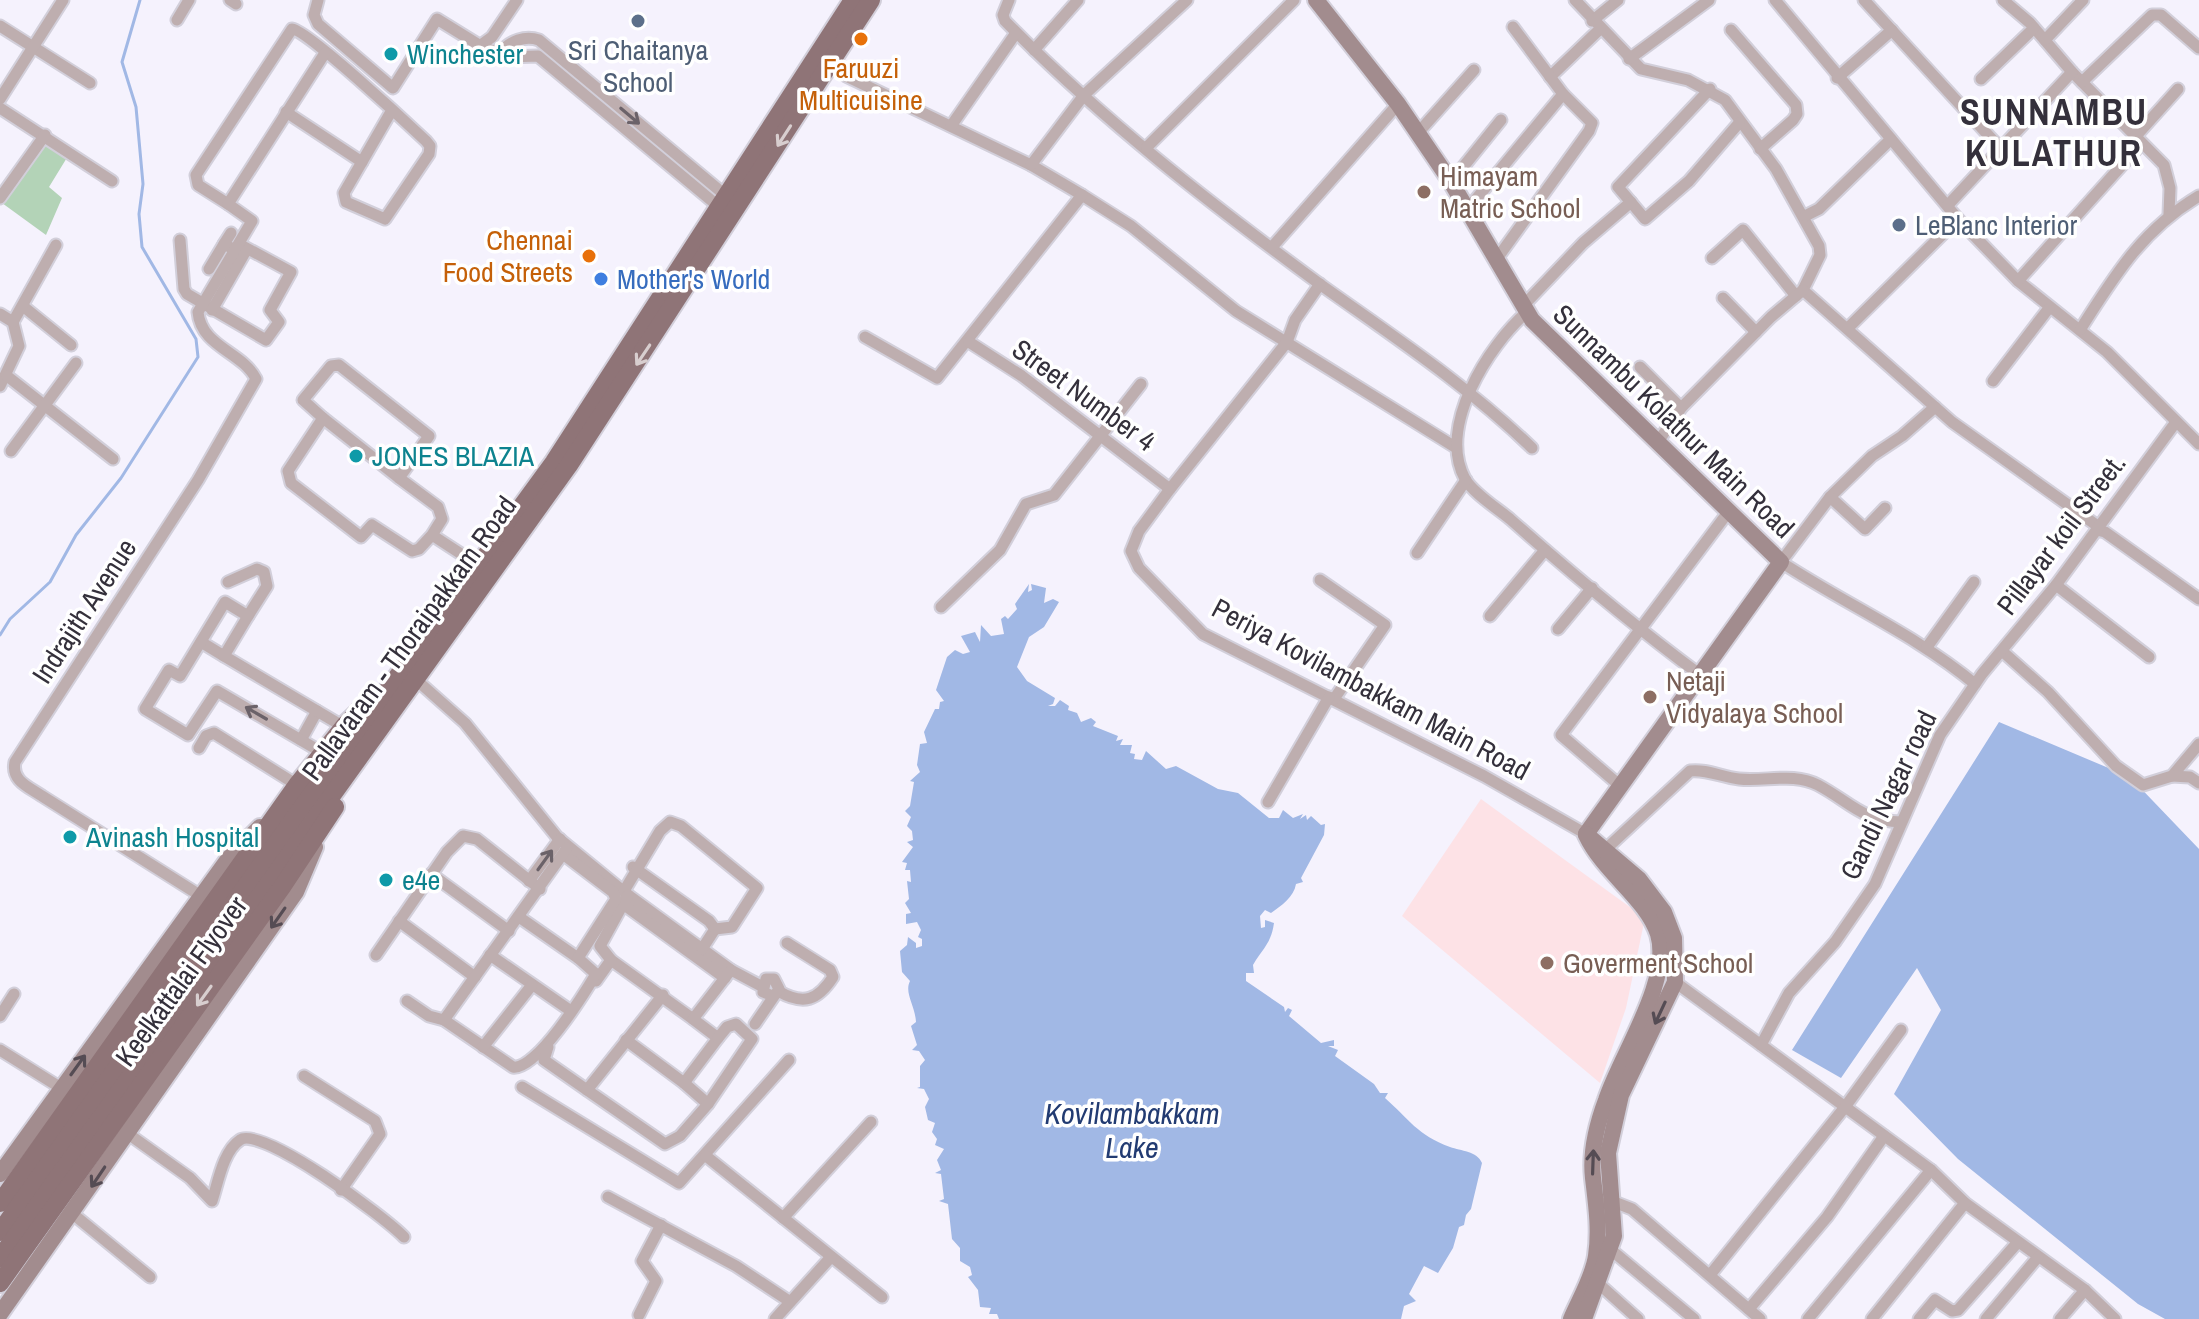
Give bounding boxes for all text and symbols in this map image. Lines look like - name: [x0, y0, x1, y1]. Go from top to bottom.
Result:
- marker: Sri Chaitanya School: [629, 12, 647, 30]
- marker: Faruuzi Multicuisine: [852, 30, 870, 48]
- place label: Sri Chaitanya School: [568, 31, 708, 101]
- place label: Winchester: [407, 35, 523, 73]
- marker: Winchester: [382, 45, 400, 63]
- place label: Faruuzi Multicuisine: [799, 49, 923, 119]
- district label: SUNNAMBU KULATHUR: [1960, 88, 2148, 177]
- one-way arrow: [619, 107, 640, 125]
- one-way arrow: [776, 125, 792, 147]
- place label: Himayam Matric School: [1440, 157, 1580, 227]
- marker: Himayam Matric School: [1415, 183, 1433, 201]
- place label: LeBlanc Interior: [1915, 206, 2077, 244]
- marker: LeBlanc Interior: [1890, 216, 1908, 234]
- place label: Chennai Food Streets: [443, 221, 573, 291]
- marker: Chennai Food Streets: [580, 247, 598, 265]
- place label: Mother's World: [617, 260, 770, 298]
- marker: Mother's World: [592, 270, 610, 288]
- street label: Sunnambu Kolathur Main Road: [1545, 296, 1803, 546]
- street label: Street Number 4: [1005, 330, 1163, 460]
- one-way arrow: [635, 343, 651, 365]
- place label: JONES BLAZIA: [372, 437, 535, 475]
- street label: Pillayar koil Street.: [1988, 446, 2134, 622]
- marker: JONES BLAZIA: [347, 447, 365, 465]
- street label: Pallavaram - Thoraipakkam Road: [293, 488, 525, 788]
- street label: Indrajith Avenue: [23, 531, 145, 691]
- street label: Periya Kovilambakkam Main Road: [1205, 589, 1537, 789]
- place label: Netaji Vidyalaya School: [1666, 662, 1843, 732]
- marker: Netaji Vidyalaya School: [1641, 688, 1659, 706]
- street label: Gandi Nagar road: [1831, 704, 1945, 886]
- one-way arrow: [245, 705, 268, 721]
- place label: Avinash Hospital: [85, 818, 259, 856]
- marker: Avinash Hospital: [61, 828, 79, 846]
- one-way arrow: [536, 850, 553, 871]
- place label: e4e: [402, 861, 440, 899]
- marker: e4e: [377, 871, 395, 889]
- street label: Keelkattalai Flyover: [106, 888, 256, 1074]
- one-way arrow: [270, 906, 286, 928]
- place label: Goverment School: [1563, 944, 1753, 982]
- marker: Goverment School: [1538, 954, 1556, 972]
- one-way arrow: [196, 985, 212, 1007]
- one-way arrow: [1652, 1001, 1667, 1025]
- one-way arrow: [69, 1055, 86, 1076]
- water label: Kovilambakkam Lake: [1045, 1093, 1220, 1167]
- one-way arrow: [1586, 1149, 1601, 1176]
- one-way arrow: [90, 1166, 106, 1188]

